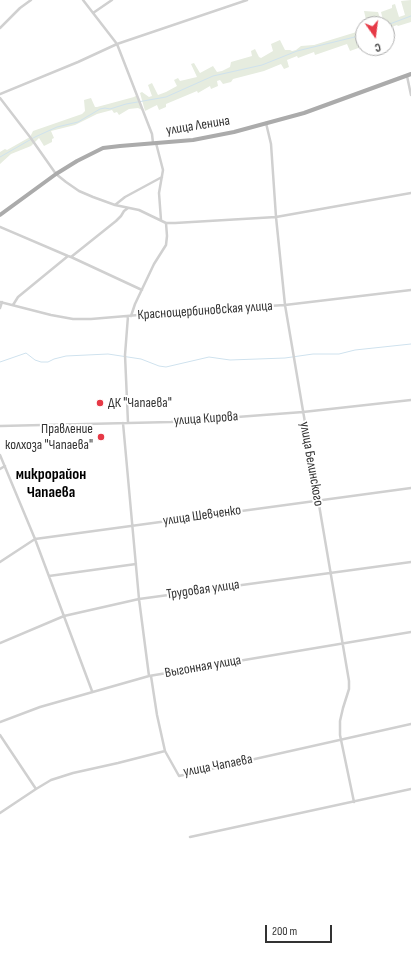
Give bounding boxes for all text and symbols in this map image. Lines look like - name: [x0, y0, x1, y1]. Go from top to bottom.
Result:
- north arrow: [355, 16, 395, 56]
- text: С: [373, 40, 382, 54]
- street label: улица Ленина: [165, 113, 231, 139]
- street label: Краснощербиновская улица: [137, 298, 273, 324]
- place label: ДК "Чапаева": [108, 395, 172, 411]
- marker: ДК "Чапаева": [95, 398, 105, 408]
- street label: улица Кирова: [173, 408, 239, 430]
- street label: улица Белинского: [295, 420, 327, 508]
- place label: Правление колхоза "Чапаева": [5, 421, 93, 454]
- marker: Правление колхоза "Чапаева": [96, 432, 106, 442]
- district label: микрорайон Чапаева: [16, 465, 86, 503]
- street label: улица Шевченко: [162, 502, 242, 530]
- street label: Трудовая улица: [165, 577, 241, 603]
- street label: Выгонная улица: [163, 652, 243, 682]
- street label: улица Чапаева: [182, 751, 254, 781]
- scale bar: [267, 917, 334, 943]
- text: 200 m: [272, 924, 297, 939]

